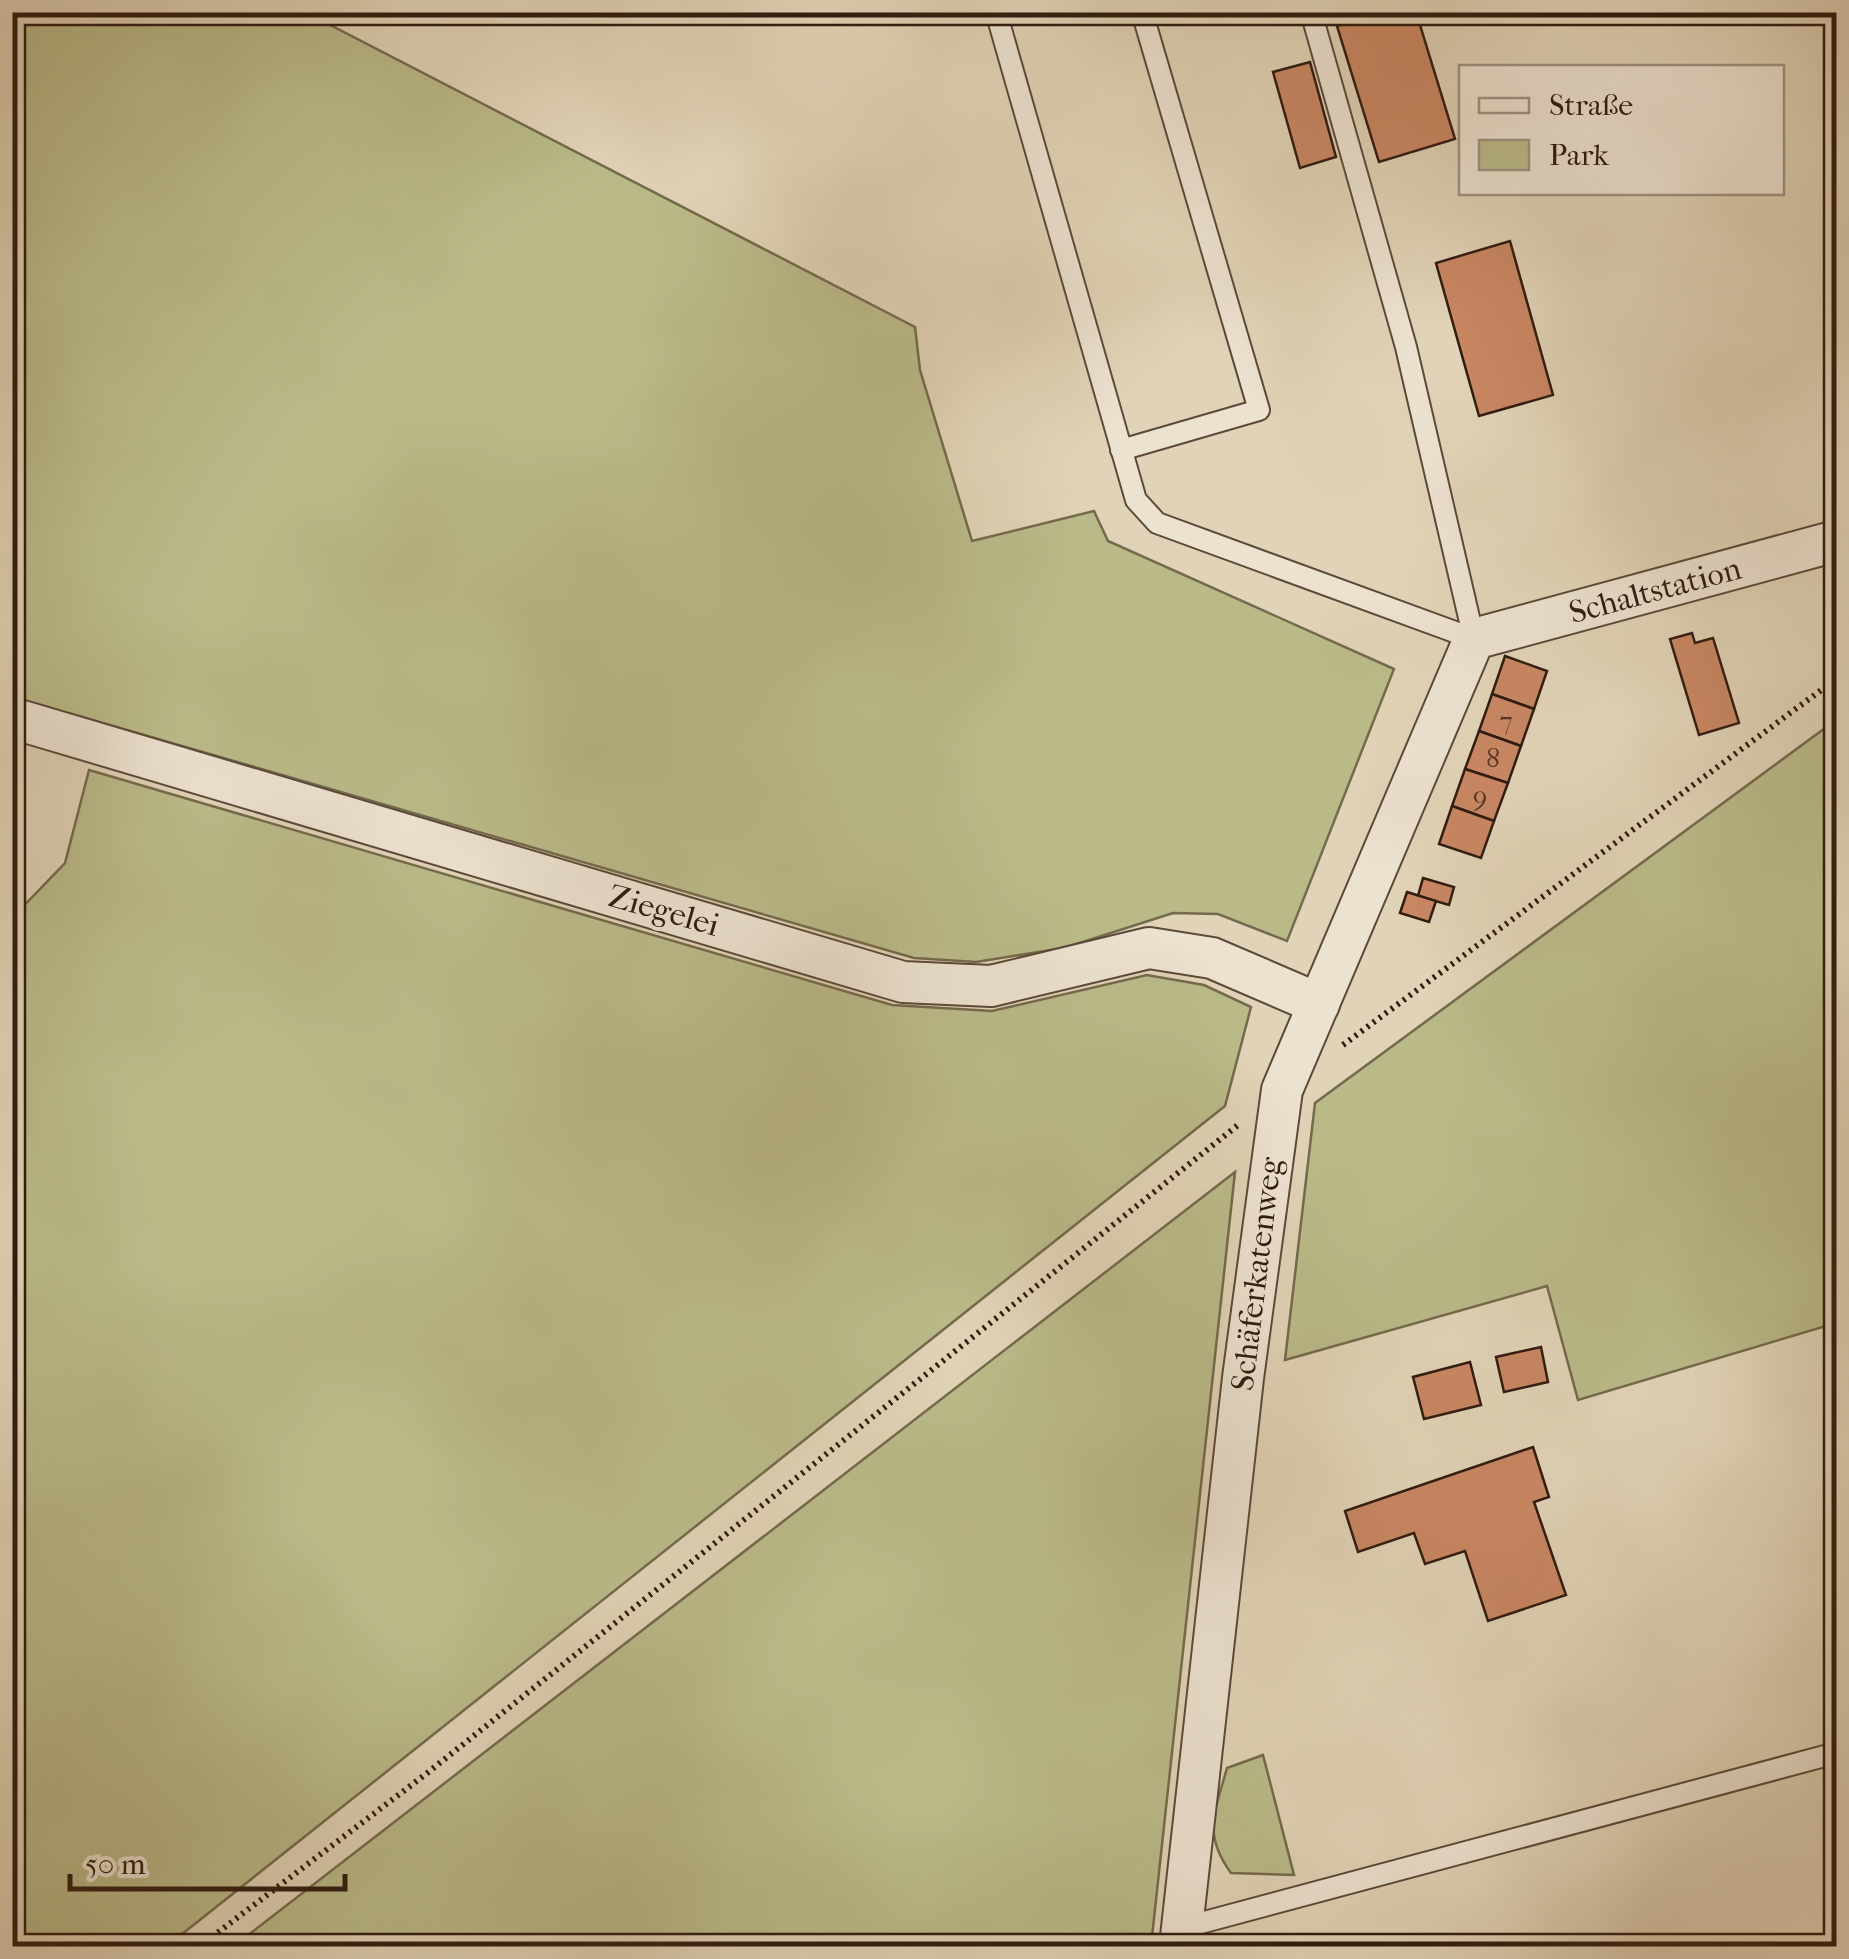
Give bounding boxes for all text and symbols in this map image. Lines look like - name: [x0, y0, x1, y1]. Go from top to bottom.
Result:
- legend: [1459, 65, 1784, 195]
- text: Straße: [1549, 88, 1633, 123]
- text: Park: [1549, 138, 1609, 173]
- street label: Schaltstation: [1565, 550, 1746, 631]
- house number: 7: [1499, 704, 1513, 737]
- house number: 8: [1486, 741, 1500, 774]
- house number: 9: [1473, 779, 1487, 812]
- street label: Ziegelei: [604, 877, 724, 944]
- street label: Schäferkatenweg: [1224, 1154, 1289, 1393]
- scale bar: [70, 1829, 345, 1891]
- text: 50 m: [85, 1847, 146, 1882]

